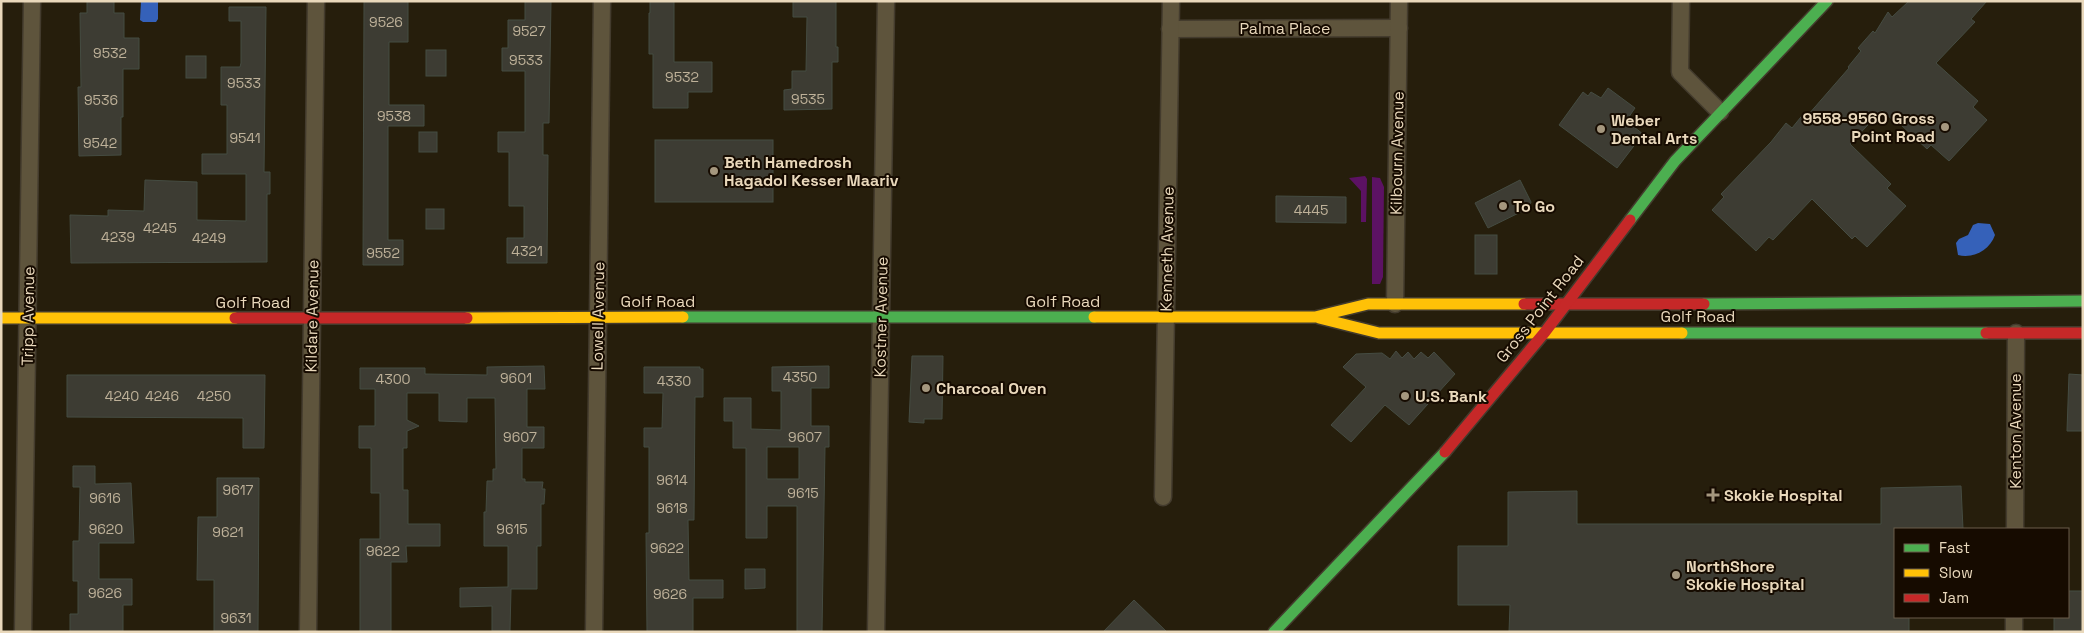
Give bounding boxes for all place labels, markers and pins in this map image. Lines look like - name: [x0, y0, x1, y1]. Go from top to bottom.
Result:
- place label: 9558-9560 Gross Point Road: [1802, 108, 1935, 147]
- place label: Weber Dental Arts: [1611, 110, 1697, 149]
- marker: 9558-9560 Gross Point Road: [1939, 121, 1951, 133]
- marker: Weber Dental Arts: [1595, 123, 1607, 135]
- place label: Beth Hamedrosh Hagadol Kesser Maariv: [724, 152, 899, 191]
- marker: Beth Hamedrosh Hagadol Kesser Maariv: [708, 165, 720, 177]
- place label: To Go: [1513, 196, 1555, 217]
- marker: To Go: [1497, 200, 1509, 212]
- place label: Charcoal Oven: [936, 378, 1047, 399]
- marker: Charcoal Oven: [920, 382, 932, 394]
- place label: U.S. Bank: [1415, 386, 1487, 407]
- marker: U.S. Bank: [1399, 390, 1411, 402]
- place label: Skokie Hospital: [1724, 485, 1843, 506]
- marker: Skokie Hospital: [1706, 488, 1720, 502]
- place label: NorthShore Skokie Hospital: [1686, 556, 1805, 595]
- marker: NorthShore Skokie Hospital: [1670, 569, 1682, 581]

